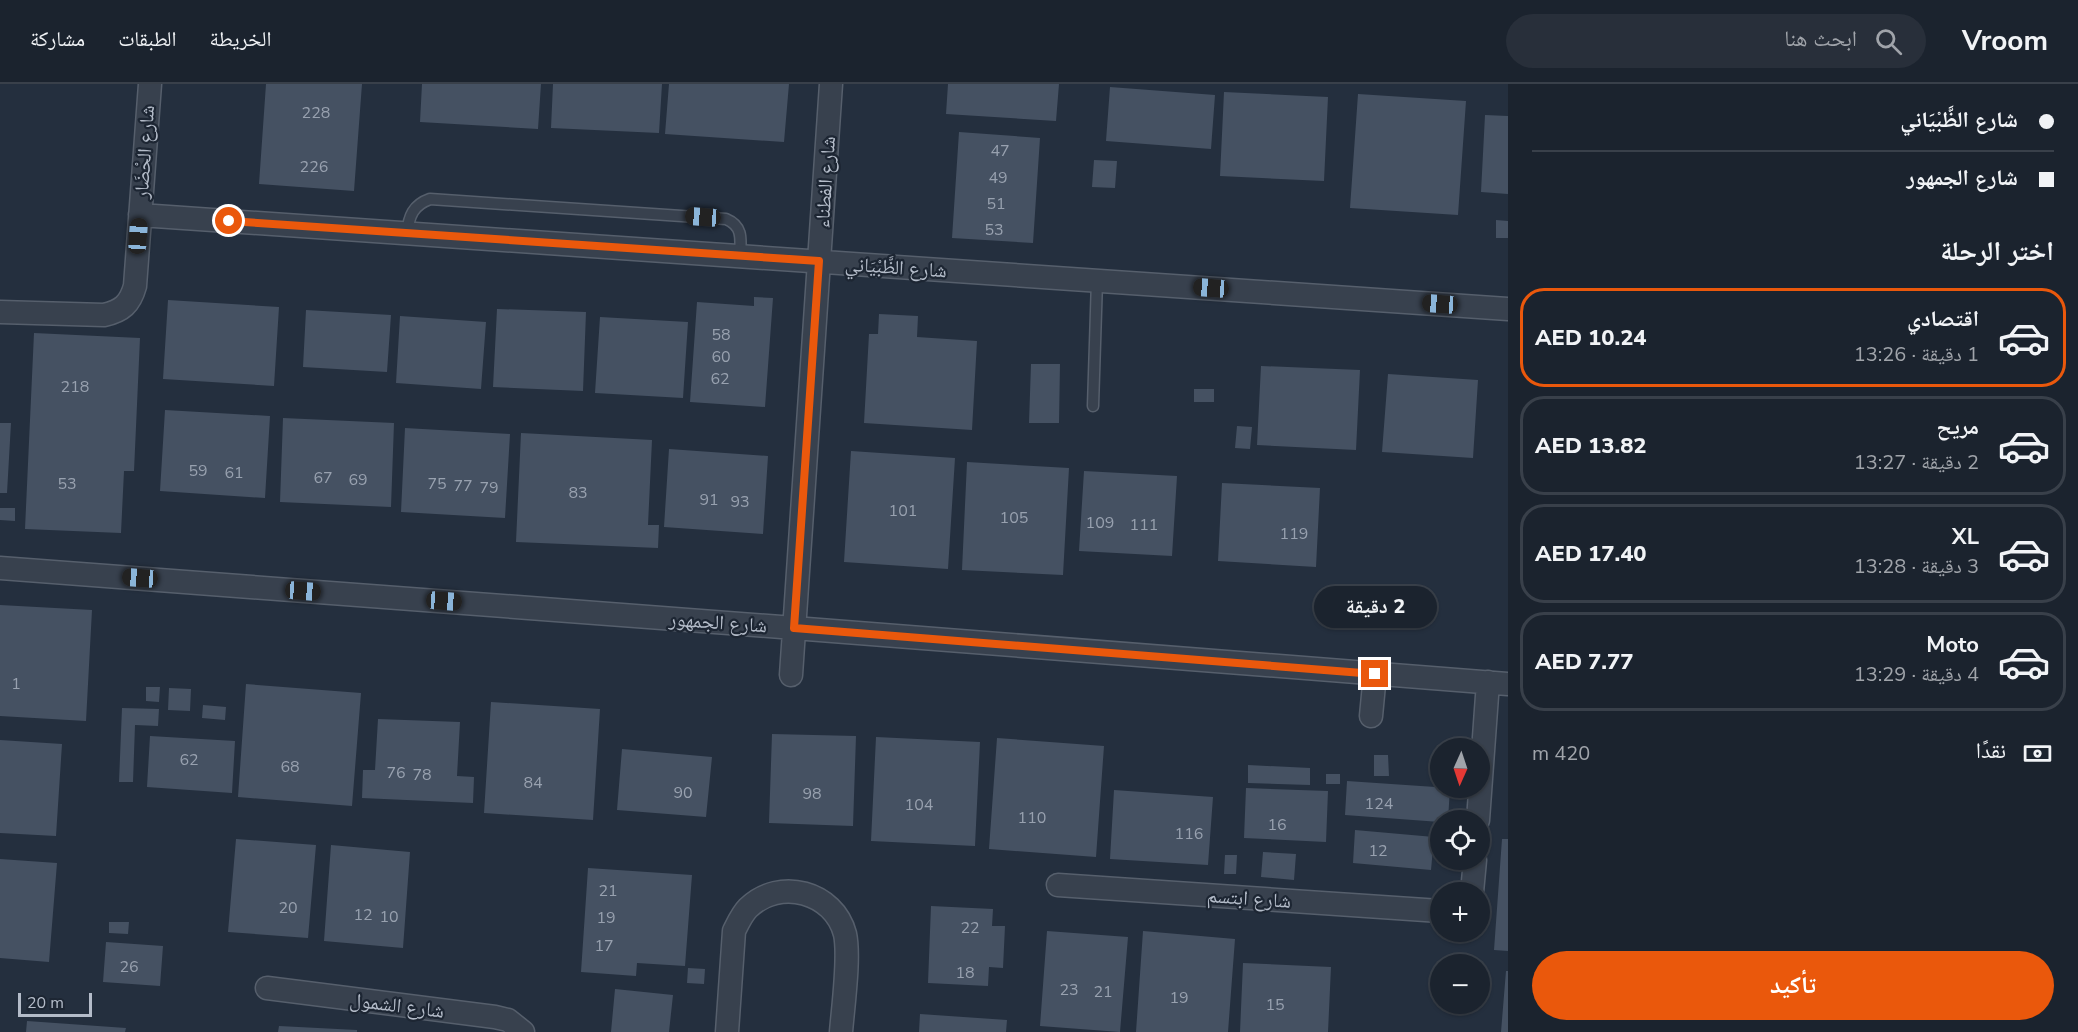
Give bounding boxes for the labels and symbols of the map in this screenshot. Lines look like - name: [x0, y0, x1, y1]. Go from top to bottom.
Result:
- house number: 228: [302, 102, 330, 124]
- street label: شارع الحْضَار: [128, 104, 161, 201]
- street label: شارع الفطناء: [809, 135, 842, 229]
- house number: 47: [990, 140, 1010, 162]
- house number: 226: [300, 156, 328, 178]
- house number: 49: [988, 167, 1008, 189]
- house number: 51: [986, 193, 1006, 215]
- route start: [215, 207, 242, 234]
- car: [684, 207, 722, 227]
- car: [128, 217, 148, 255]
- house number: 53: [984, 219, 1004, 241]
- street label: شارع الظَّبْيَاني: [844, 250, 948, 287]
- car: [1192, 278, 1230, 298]
- car: [1421, 294, 1459, 314]
- house number: 58: [711, 324, 731, 346]
- house number: 60: [711, 346, 731, 368]
- house number: 62: [710, 368, 730, 390]
- house number: 218: [61, 376, 89, 398]
- house number: 59: [188, 460, 208, 482]
- house number: 61: [224, 462, 244, 484]
- house number: 67: [313, 467, 333, 489]
- house number: 69: [348, 469, 368, 491]
- house number: 53: [57, 473, 77, 495]
- house number: 75: [427, 473, 447, 495]
- house number: 77: [453, 475, 473, 497]
- house number: 79: [479, 477, 499, 499]
- house number: 83: [568, 482, 588, 504]
- house number: 91: [699, 489, 719, 511]
- house number: 93: [730, 491, 750, 513]
- house number: 101: [889, 500, 917, 522]
- house number: 105: [1000, 507, 1028, 529]
- house number: 109: [1086, 512, 1114, 534]
- house number: 111: [1130, 514, 1158, 536]
- house number: 119: [1280, 523, 1308, 545]
- car: [121, 568, 159, 588]
- car: [284, 581, 322, 601]
- callout: 2 دقيقة: [1314, 587, 1436, 629]
- car: [425, 591, 463, 611]
- street label: شارع الجمهور: [667, 606, 768, 639]
- route end: [1361, 660, 1388, 687]
- house number: 1: [11, 673, 21, 695]
- north arrow: [1430, 738, 1490, 798]
- house number: 62: [179, 749, 199, 771]
- house number: 68: [280, 756, 300, 778]
- house number: 76: [386, 762, 406, 784]
- house number: 78: [412, 764, 432, 786]
- house number: 84: [523, 772, 543, 794]
- house number: 90: [673, 782, 693, 804]
- house number: 98: [802, 783, 822, 805]
- house number: 124: [1365, 793, 1394, 815]
- house number: 104: [905, 794, 934, 816]
- house number: 110: [1018, 807, 1046, 829]
- house number: 16: [1267, 814, 1287, 836]
- house number: 116: [1175, 823, 1203, 845]
- house number: 12: [1368, 840, 1388, 862]
- house number: 21: [598, 880, 618, 902]
- street label: شارع ابتسم: [1206, 882, 1292, 915]
- house number: 20: [278, 897, 298, 919]
- house number: 12: [353, 904, 373, 926]
- house number: 10: [379, 906, 399, 928]
- house number: 19: [596, 907, 616, 929]
- house number: 22: [960, 917, 980, 939]
- house number: 17: [594, 935, 614, 957]
- house number: 26: [119, 956, 139, 978]
- house number: 18: [955, 962, 975, 984]
- house number: 23: [1059, 979, 1079, 1001]
- house number: 21: [1093, 981, 1113, 1003]
- street label: شارع الشمول: [348, 986, 446, 1025]
- house number: 19: [1169, 987, 1189, 1009]
- scale bar: [18, 990, 92, 1018]
- house number: 15: [1265, 994, 1285, 1016]

